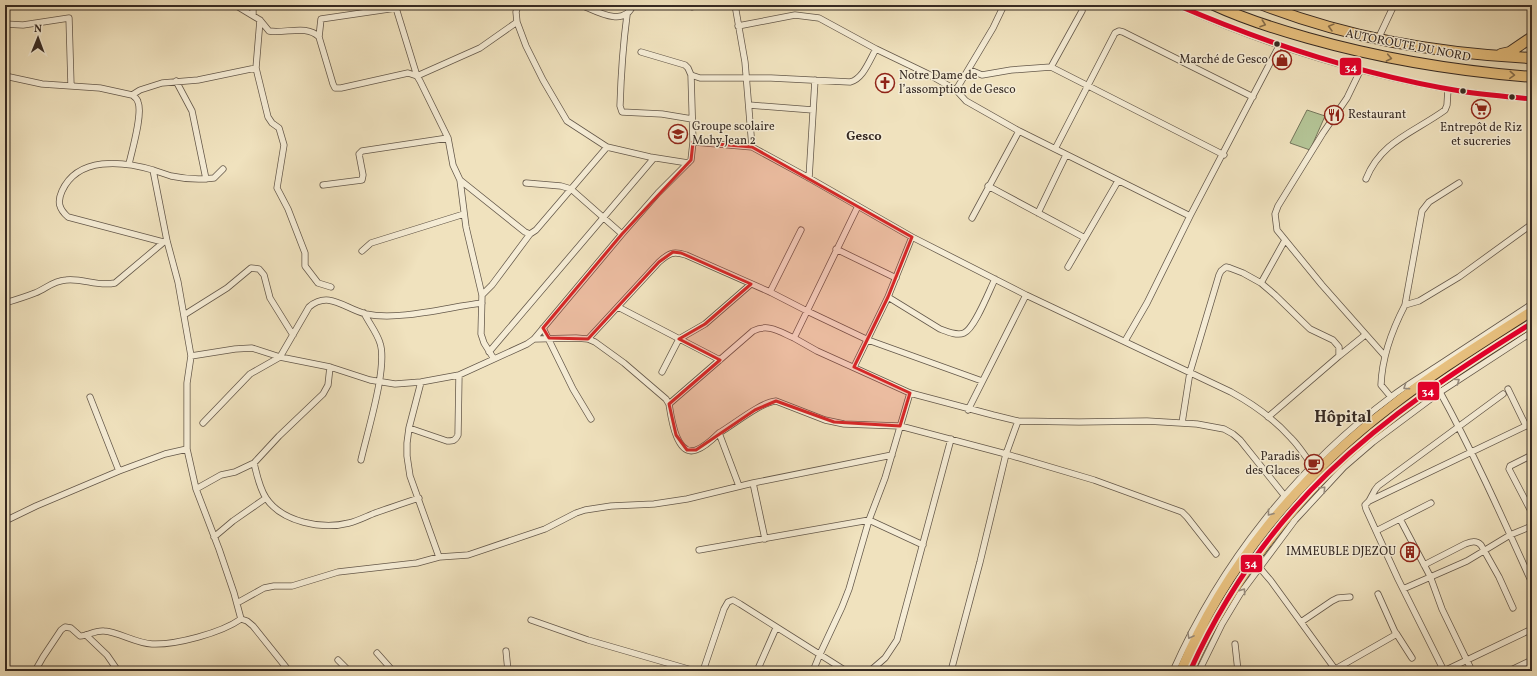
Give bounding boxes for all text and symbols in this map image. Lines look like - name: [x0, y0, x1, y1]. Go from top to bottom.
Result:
- north arrow: [18, 18, 58, 58]
- one-way arrow: [1260, 19, 1267, 27]
- text: N: [34, 22, 42, 37]
- one-way arrow: [1328, 23, 1334, 31]
- street label: AUTOROUTE DU NORD: [1344, 26, 1472, 66]
- unlabelled marker: [1272, 39, 1282, 49]
- shop icon: Marché de Gesco: [1271, 49, 1293, 71]
- place label: Marché de Gesco: [1179, 52, 1268, 68]
- one-way arrow: [1385, 53, 1392, 62]
- line badge: 34: [1339, 57, 1362, 76]
- text: 34: [1345, 61, 1357, 76]
- place label: Notre Dame de l’assomption de Gesco: [899, 68, 1016, 98]
- one-way arrow: [1509, 71, 1515, 80]
- church icon: Notre Dame de l’assomption de Gesco: [874, 72, 896, 94]
- unlabelled marker: [1458, 86, 1468, 96]
- unlabelled marker: [1507, 92, 1517, 102]
- supermarket icon: Entrepôt de Riz et sucreries: [1470, 98, 1492, 120]
- restaurant icon: Restaurant: [1323, 104, 1345, 126]
- place label: Restaurant: [1348, 107, 1406, 123]
- place label: Groupe scolaire Mohy Jean 2: [692, 119, 775, 149]
- place label: Entrepôt de Riz et sucreries: [1440, 120, 1522, 150]
- school or university icon: Groupe scolaire Mohy Jean 2: [667, 123, 689, 145]
- district label: Gesco: [846, 128, 882, 146]
- one-way arrow: [1452, 379, 1459, 386]
- line badge: 34: [1417, 381, 1440, 401]
- one-way arrow: [1403, 382, 1410, 390]
- text: 34: [1422, 385, 1434, 400]
- district label: Hôpital: [1314, 407, 1372, 429]
- place label: Paradis des Glaces: [1245, 449, 1300, 479]
- cafe icon: Paradis des Glaces: [1303, 453, 1325, 475]
- one-way arrow: [1318, 486, 1326, 494]
- one-way arrow: [1268, 508, 1275, 515]
- building icon: IMMEUBLE DJEZOU: [1399, 541, 1421, 563]
- place label: IMMEUBLE DJEZOU: [1286, 544, 1396, 560]
- line badge: 34: [1240, 554, 1263, 573]
- text: 34: [1245, 557, 1257, 572]
- one-way arrow: [1238, 588, 1245, 595]
- one-way arrow: [1187, 632, 1194, 639]

